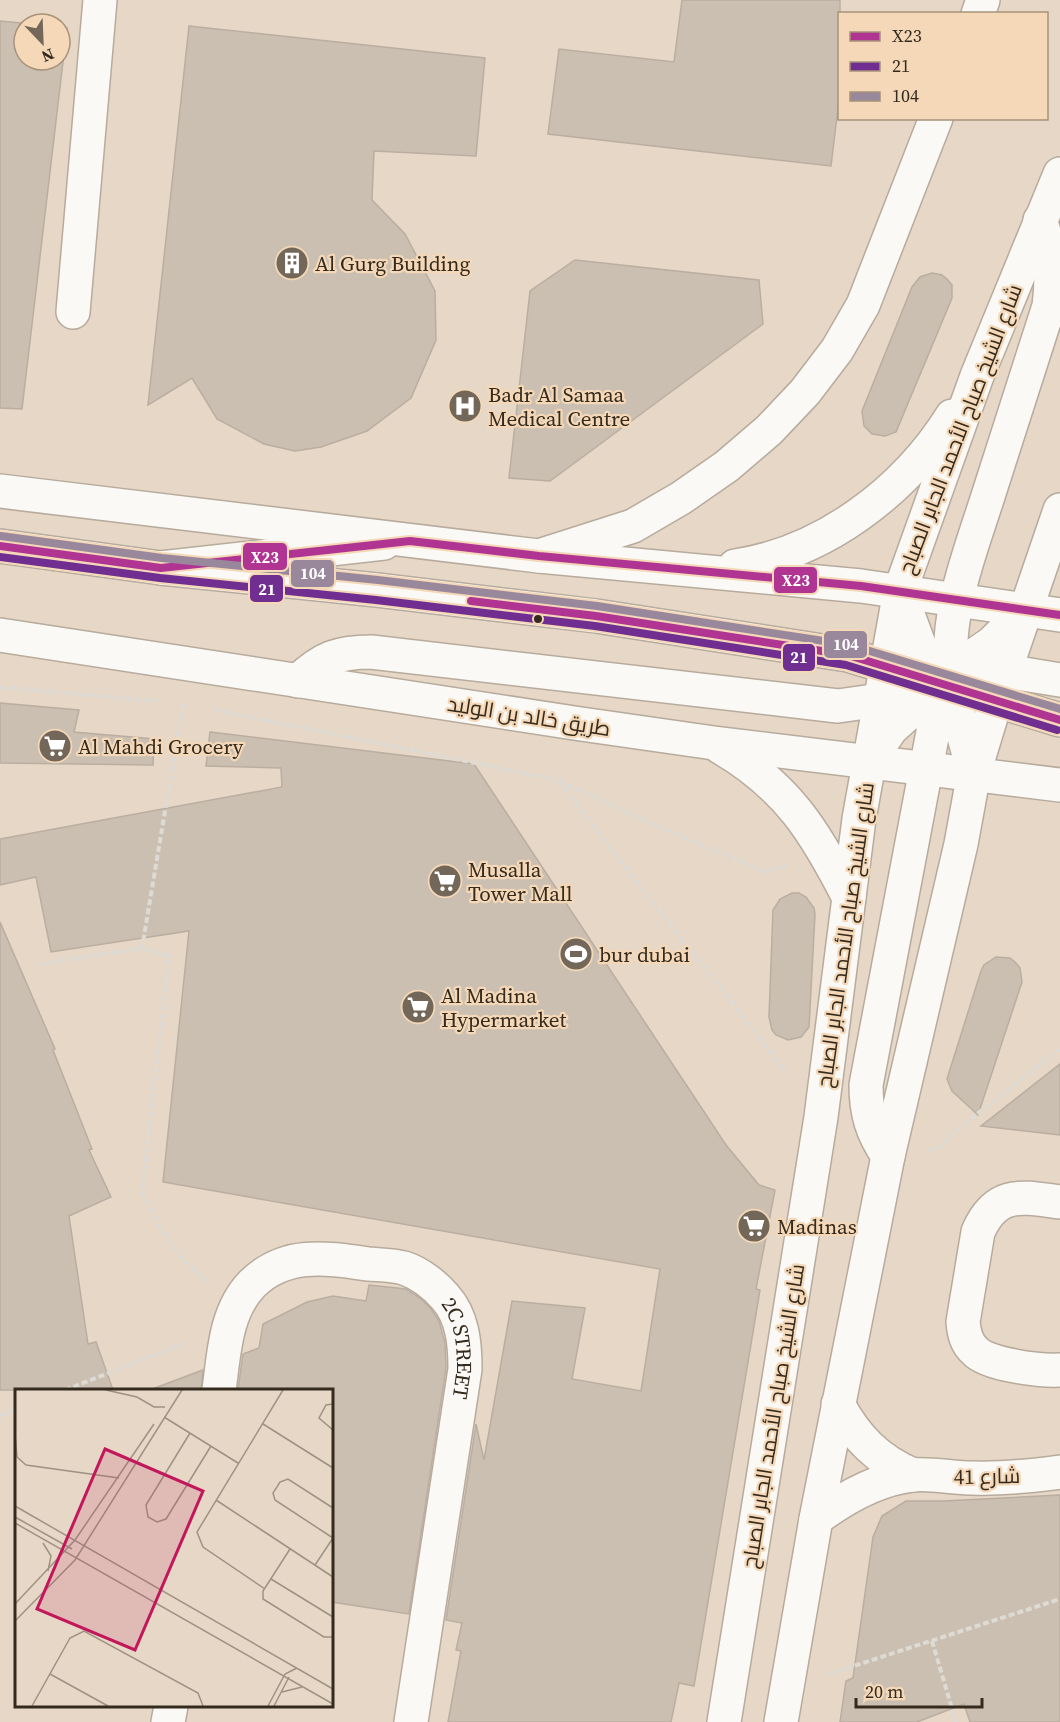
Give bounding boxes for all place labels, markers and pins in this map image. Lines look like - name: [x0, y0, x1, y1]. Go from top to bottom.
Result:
- building icon: Al Gurg Building: [274, 245, 310, 281]
- place label: Al Gurg Building: [315, 249, 471, 278]
- place label: Badr Al Samaa Medical Centre: [488, 380, 630, 433]
- hospital icon: Badr Al Samaa Medical Centre: [447, 388, 483, 424]
- unlabelled marker: [532, 613, 544, 625]
- supermarket icon: Al Mahdi Grocery: [37, 728, 73, 764]
- place label: Al Mahdi Grocery: [78, 732, 244, 761]
- place label: Musalla Tower Mall: [468, 855, 573, 908]
- supermarket icon: Musalla Tower Mall: [427, 863, 463, 899]
- sports icon: bur dubai: [558, 936, 594, 972]
- place label: bur dubai: [599, 940, 690, 969]
- place label: Al Madina Hypermarket: [441, 981, 566, 1034]
- supermarket icon: Al Madina Hypermarket: [400, 989, 436, 1025]
- supermarket icon: Madinas: [736, 1208, 772, 1244]
- place label: Madinas: [777, 1212, 857, 1241]

